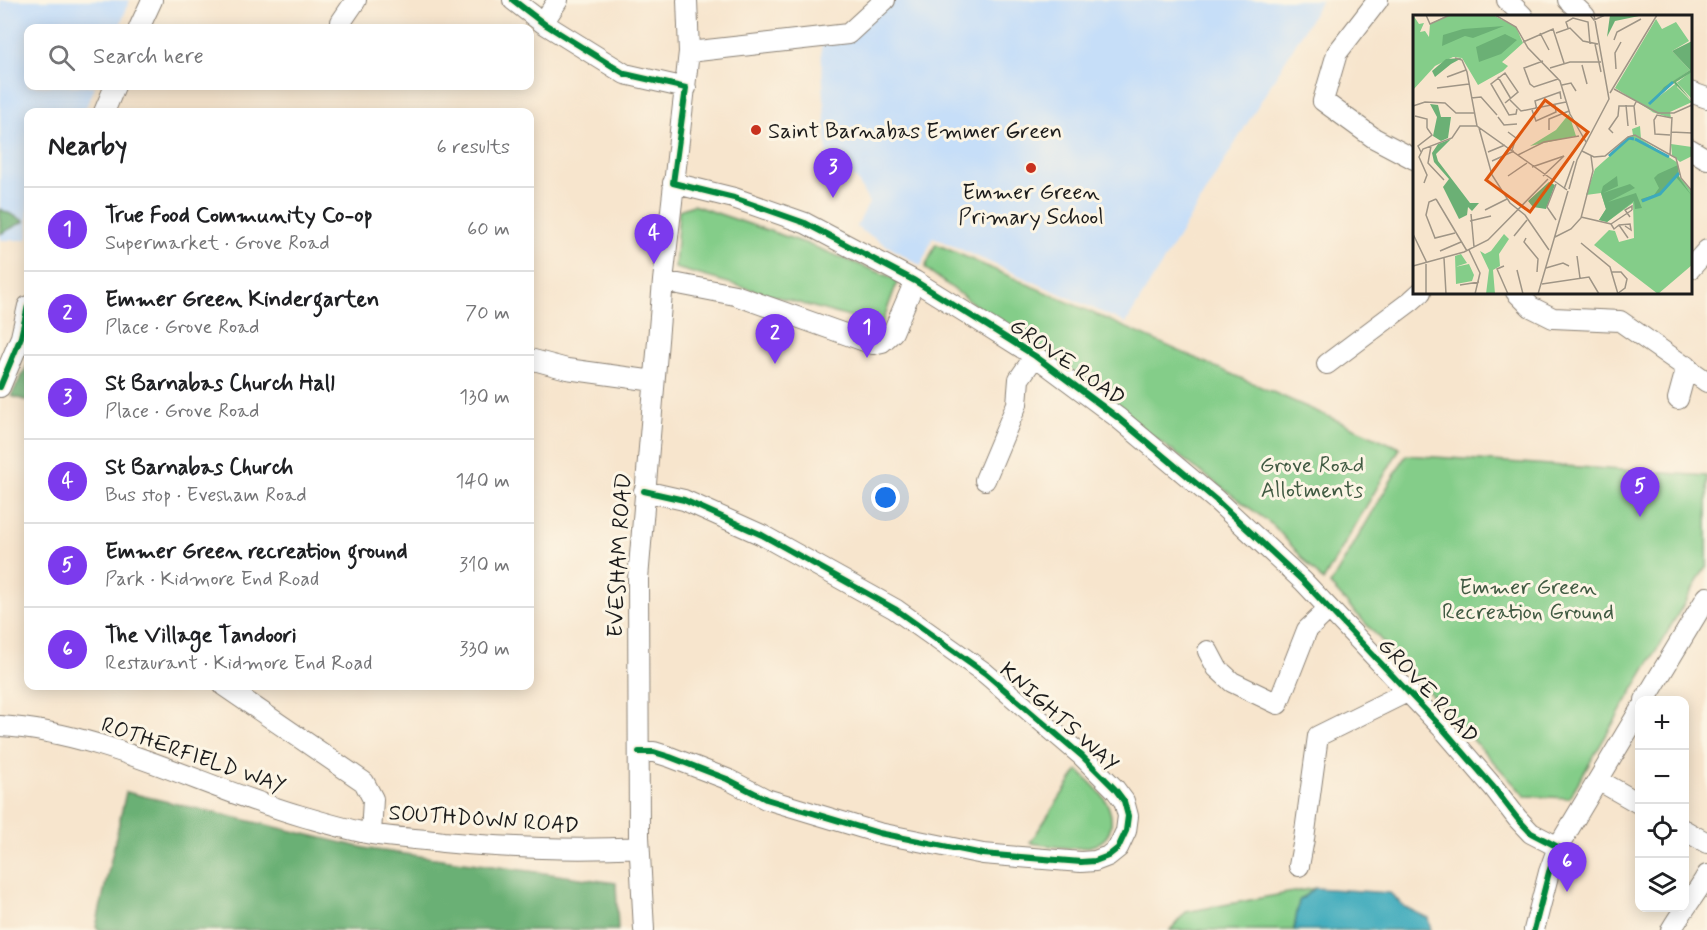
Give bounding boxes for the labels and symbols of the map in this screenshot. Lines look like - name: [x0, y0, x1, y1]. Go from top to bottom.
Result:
- inset map: [1413, 15, 1692, 294]
- place label: Saint Barnabas Emmer Green: [768, 118, 1062, 146]
- marker: Saint Barnabas Emmer Green: [749, 123, 763, 137]
- pin: 3: [814, 148, 852, 198]
- marker: Emmer Green Primary School: [1024, 161, 1038, 175]
- place label: Emmer Green Primary School: [958, 179, 1104, 232]
- pin: 4: [634, 214, 674, 264]
- pin: 1: [848, 308, 886, 358]
- street label: GROVE ROAD: [1004, 312, 1130, 413]
- pin: 2: [756, 314, 794, 364]
- park label: Grove Road Allotments: [1260, 452, 1364, 505]
- pin: 5: [1620, 468, 1660, 517]
- street label: EVESHAM ROAD: [602, 472, 638, 638]
- your location: [871, 483, 900, 512]
- park label: Emmer Green Recreation Ground: [1442, 574, 1614, 627]
- street label: GROVE ROAD: [1371, 632, 1484, 750]
- street label: KNIGHTS WAY: [993, 657, 1124, 778]
- street label: ROTHERFIELD WAY: [97, 711, 289, 801]
- street label: SOUTHDOWN ROAD: [388, 799, 580, 841]
- pin: 6: [1548, 842, 1586, 892]

